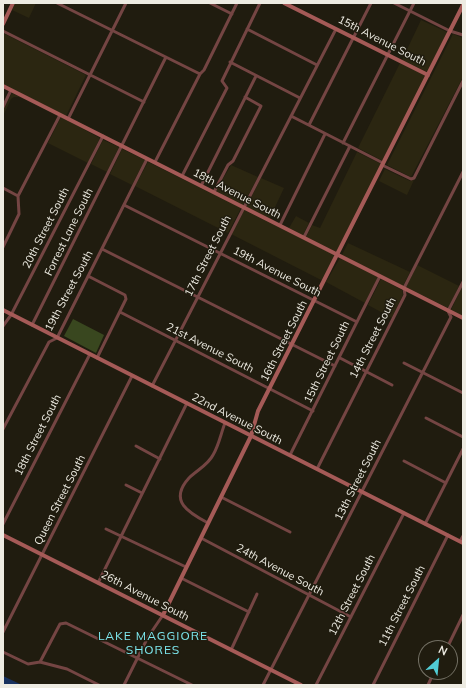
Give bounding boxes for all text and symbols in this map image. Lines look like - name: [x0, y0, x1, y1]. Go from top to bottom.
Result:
- street label: 15th Avenue South: [336, 13, 428, 69]
- street label: 18th Avenue South: [191, 166, 283, 222]
- street label: 20th Street South: [20, 185, 72, 271]
- street label: Forrest Lane South: [42, 186, 96, 278]
- street label: 17th Street South: [182, 213, 234, 299]
- street label: 19th Avenue South: [231, 244, 323, 300]
- street label: 19th Street South: [42, 248, 96, 334]
- street label: 14th Street South: [347, 295, 399, 381]
- street label: 16th Street South: [258, 298, 310, 384]
- street label: 15th Street South: [301, 319, 353, 405]
- street label: 21st Avenue South: [164, 320, 256, 376]
- street label: 22nd Avenue South: [189, 390, 285, 448]
- street label: 18th Street South: [12, 392, 64, 478]
- street label: 13th Street South: [332, 437, 384, 523]
- street label: Queen Street South: [32, 453, 88, 547]
- street label: 24th Avenue South: [234, 541, 326, 599]
- street label: 12th Street South: [326, 552, 378, 638]
- street label: 11th Street South: [376, 563, 428, 649]
- street label: 26th Avenue South: [99, 568, 191, 624]
- district label: LAKE MAGGIORE SHORES: [98, 629, 208, 657]
- north arrow: [418, 640, 458, 680]
- text: N: [436, 642, 450, 658]

